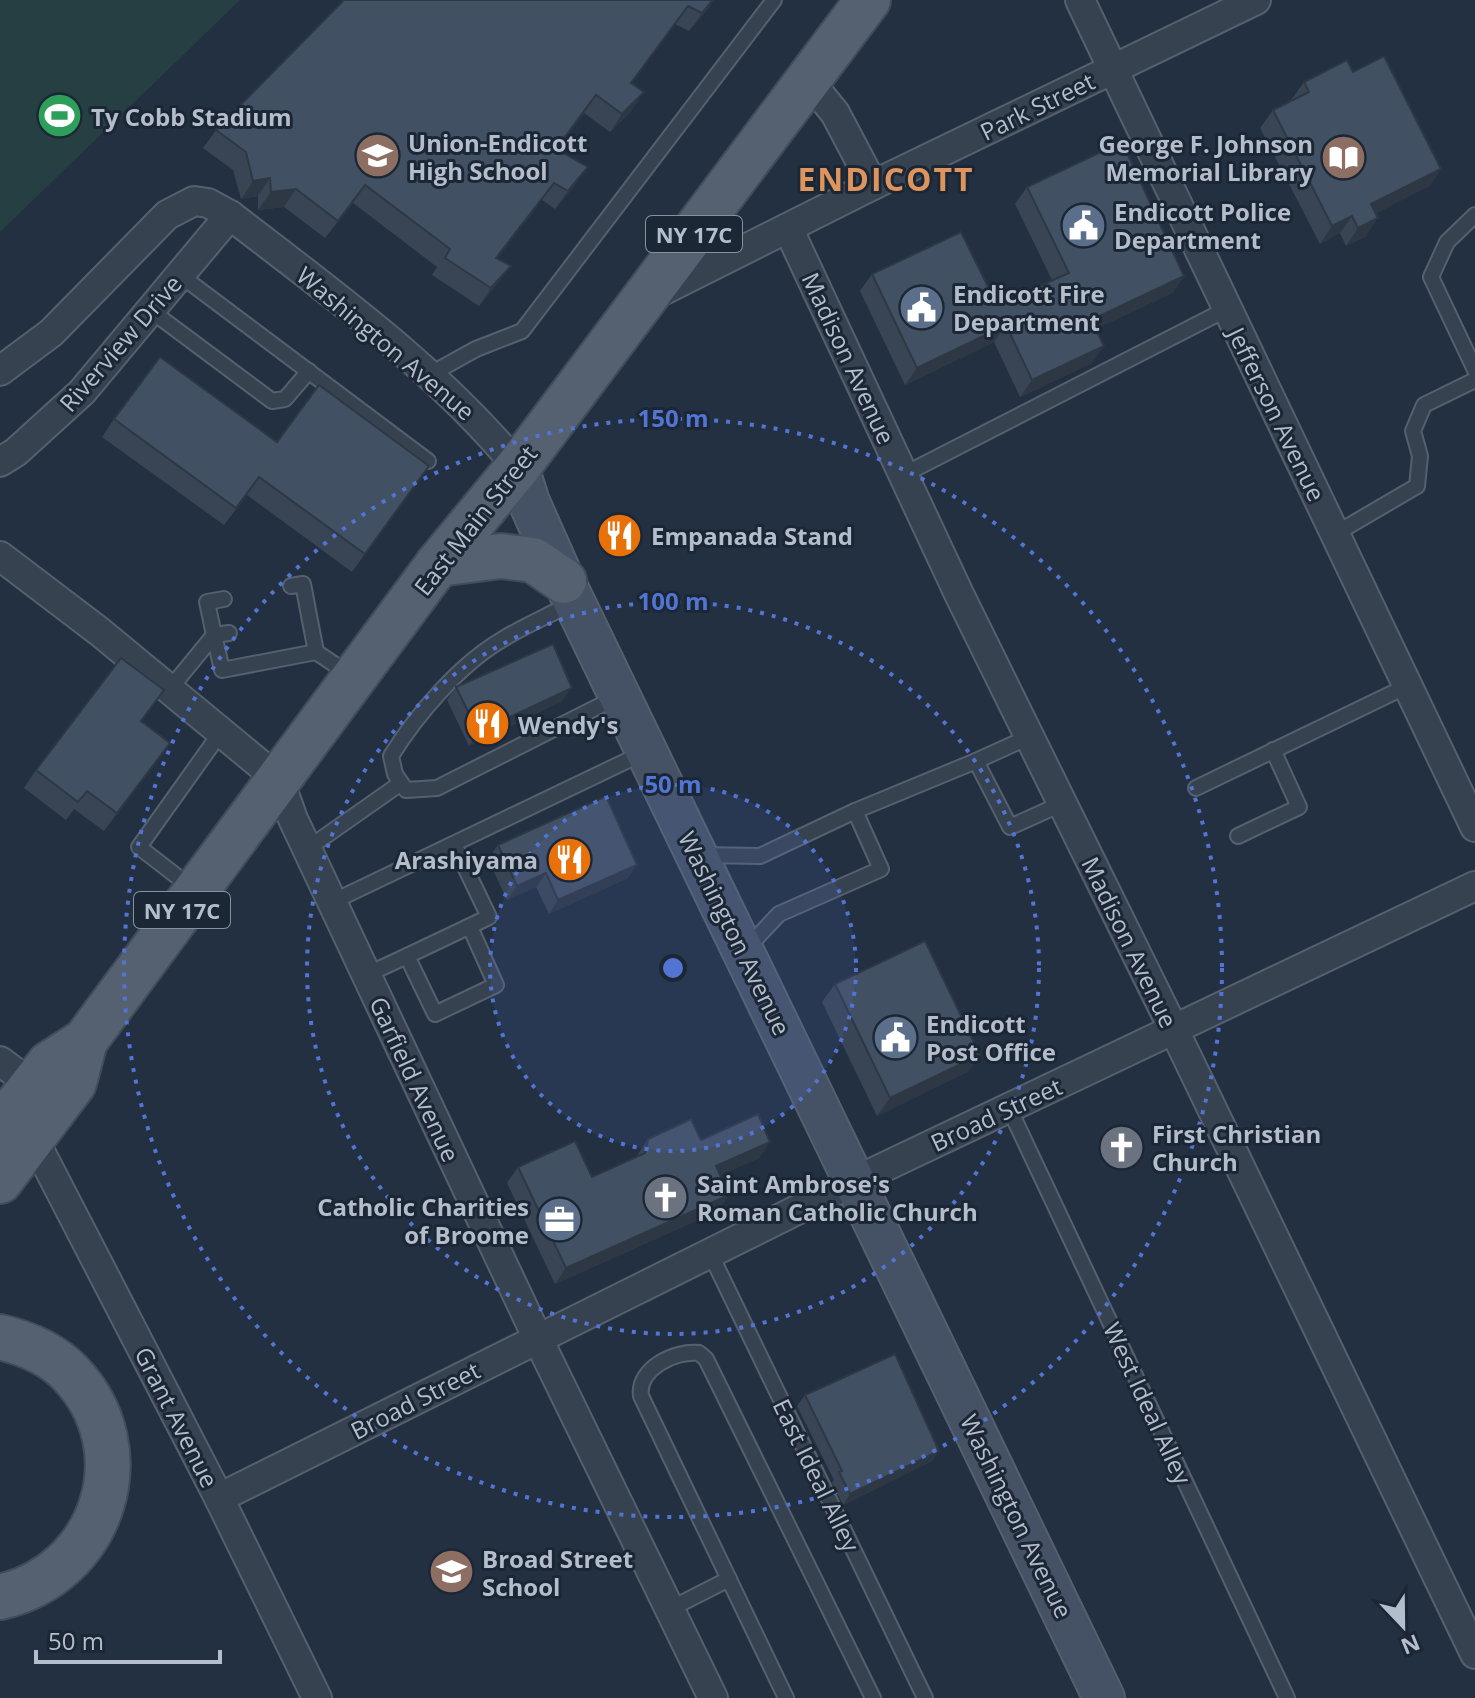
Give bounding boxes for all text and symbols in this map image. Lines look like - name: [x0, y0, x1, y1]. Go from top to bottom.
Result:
- street label: Park Street: [974, 64, 1100, 148]
- sports icon: Ty Cobb Stadium: [36, 92, 84, 140]
- place label: Ty Cobb Stadium: [91, 100, 292, 133]
- place label: Union-Endicott High School: [408, 126, 587, 187]
- place label: George F. Johnson Memorial Library: [1099, 127, 1313, 188]
- school or university icon: Union-Endicott High School: [353, 132, 401, 180]
- library icon: George F. Johnson Memorial Library: [1320, 133, 1368, 181]
- district label: ENDICOTT: [797, 157, 975, 200]
- place label: Endicott Police Department: [1114, 195, 1291, 256]
- public building icon: Endicott Police Department: [1059, 201, 1107, 249]
- road number: NY 17C: [646, 216, 742, 252]
- street label: Washington Avenue: [290, 259, 482, 427]
- street label: Madison Avenue: [795, 267, 903, 449]
- street label: Riverview Drive: [51, 268, 189, 418]
- place label: Endicott Fire Department: [953, 277, 1105, 338]
- public building icon: Endicott Fire Department: [898, 283, 946, 331]
- street label: Jefferson Avenue: [1220, 320, 1333, 507]
- text: 150 m: [638, 401, 708, 434]
- street label: East Main Street: [406, 438, 544, 602]
- restaurant icon: Empanada Stand: [596, 511, 644, 559]
- place label: Empanada Stand: [651, 519, 853, 552]
- text: 100 m: [638, 584, 708, 617]
- restaurant icon: Wendy's: [463, 700, 511, 748]
- place label: Wendy's: [518, 708, 618, 741]
- text: 50 m: [644, 767, 702, 800]
- street label: Washington Avenue: [671, 826, 799, 1040]
- restaurant icon: Arashiyama: [545, 835, 593, 883]
- place label: Arashiyama: [395, 843, 538, 876]
- street label: Madison Avenue: [1074, 851, 1186, 1033]
- road number: NY 17C: [134, 892, 230, 928]
- centre of rings: [659, 954, 687, 982]
- street label: Garfield Avenue: [362, 991, 468, 1167]
- place label: Endicott Post Office: [926, 1007, 1056, 1068]
- public building icon: Endicott Post Office: [871, 1013, 919, 1061]
- street label: Broad Street: [925, 1069, 1067, 1159]
- place label: First Christian Church: [1152, 1117, 1321, 1178]
- church icon: First Christian Church: [1097, 1123, 1145, 1171]
- place label: Saint Ambrose's Roman Catholic Church: [697, 1167, 978, 1228]
- church icon: Saint Ambrose's Roman Catholic Church: [642, 1173, 690, 1221]
- place label: Catholic Charities of Broome: [317, 1190, 529, 1251]
- office icon: Catholic Charities of Broome: [536, 1196, 584, 1244]
- street label: West Ideal Alley: [1096, 1317, 1200, 1490]
- street label: Grant Avenue: [127, 1341, 227, 1493]
- street label: Broad Street: [345, 1353, 485, 1447]
- street label: East Ideal Alley: [766, 1393, 869, 1558]
- street label: Washington Avenue: [953, 1409, 1081, 1623]
- place label: Broad Street School: [482, 1542, 633, 1603]
- school or university icon: Broad Street School: [427, 1548, 475, 1596]
- north arrow: [1363, 1586, 1443, 1666]
- scale bar: [36, 1614, 220, 1664]
- text: 50 m: [48, 1624, 104, 1657]
- text: N: [1397, 1628, 1425, 1663]

